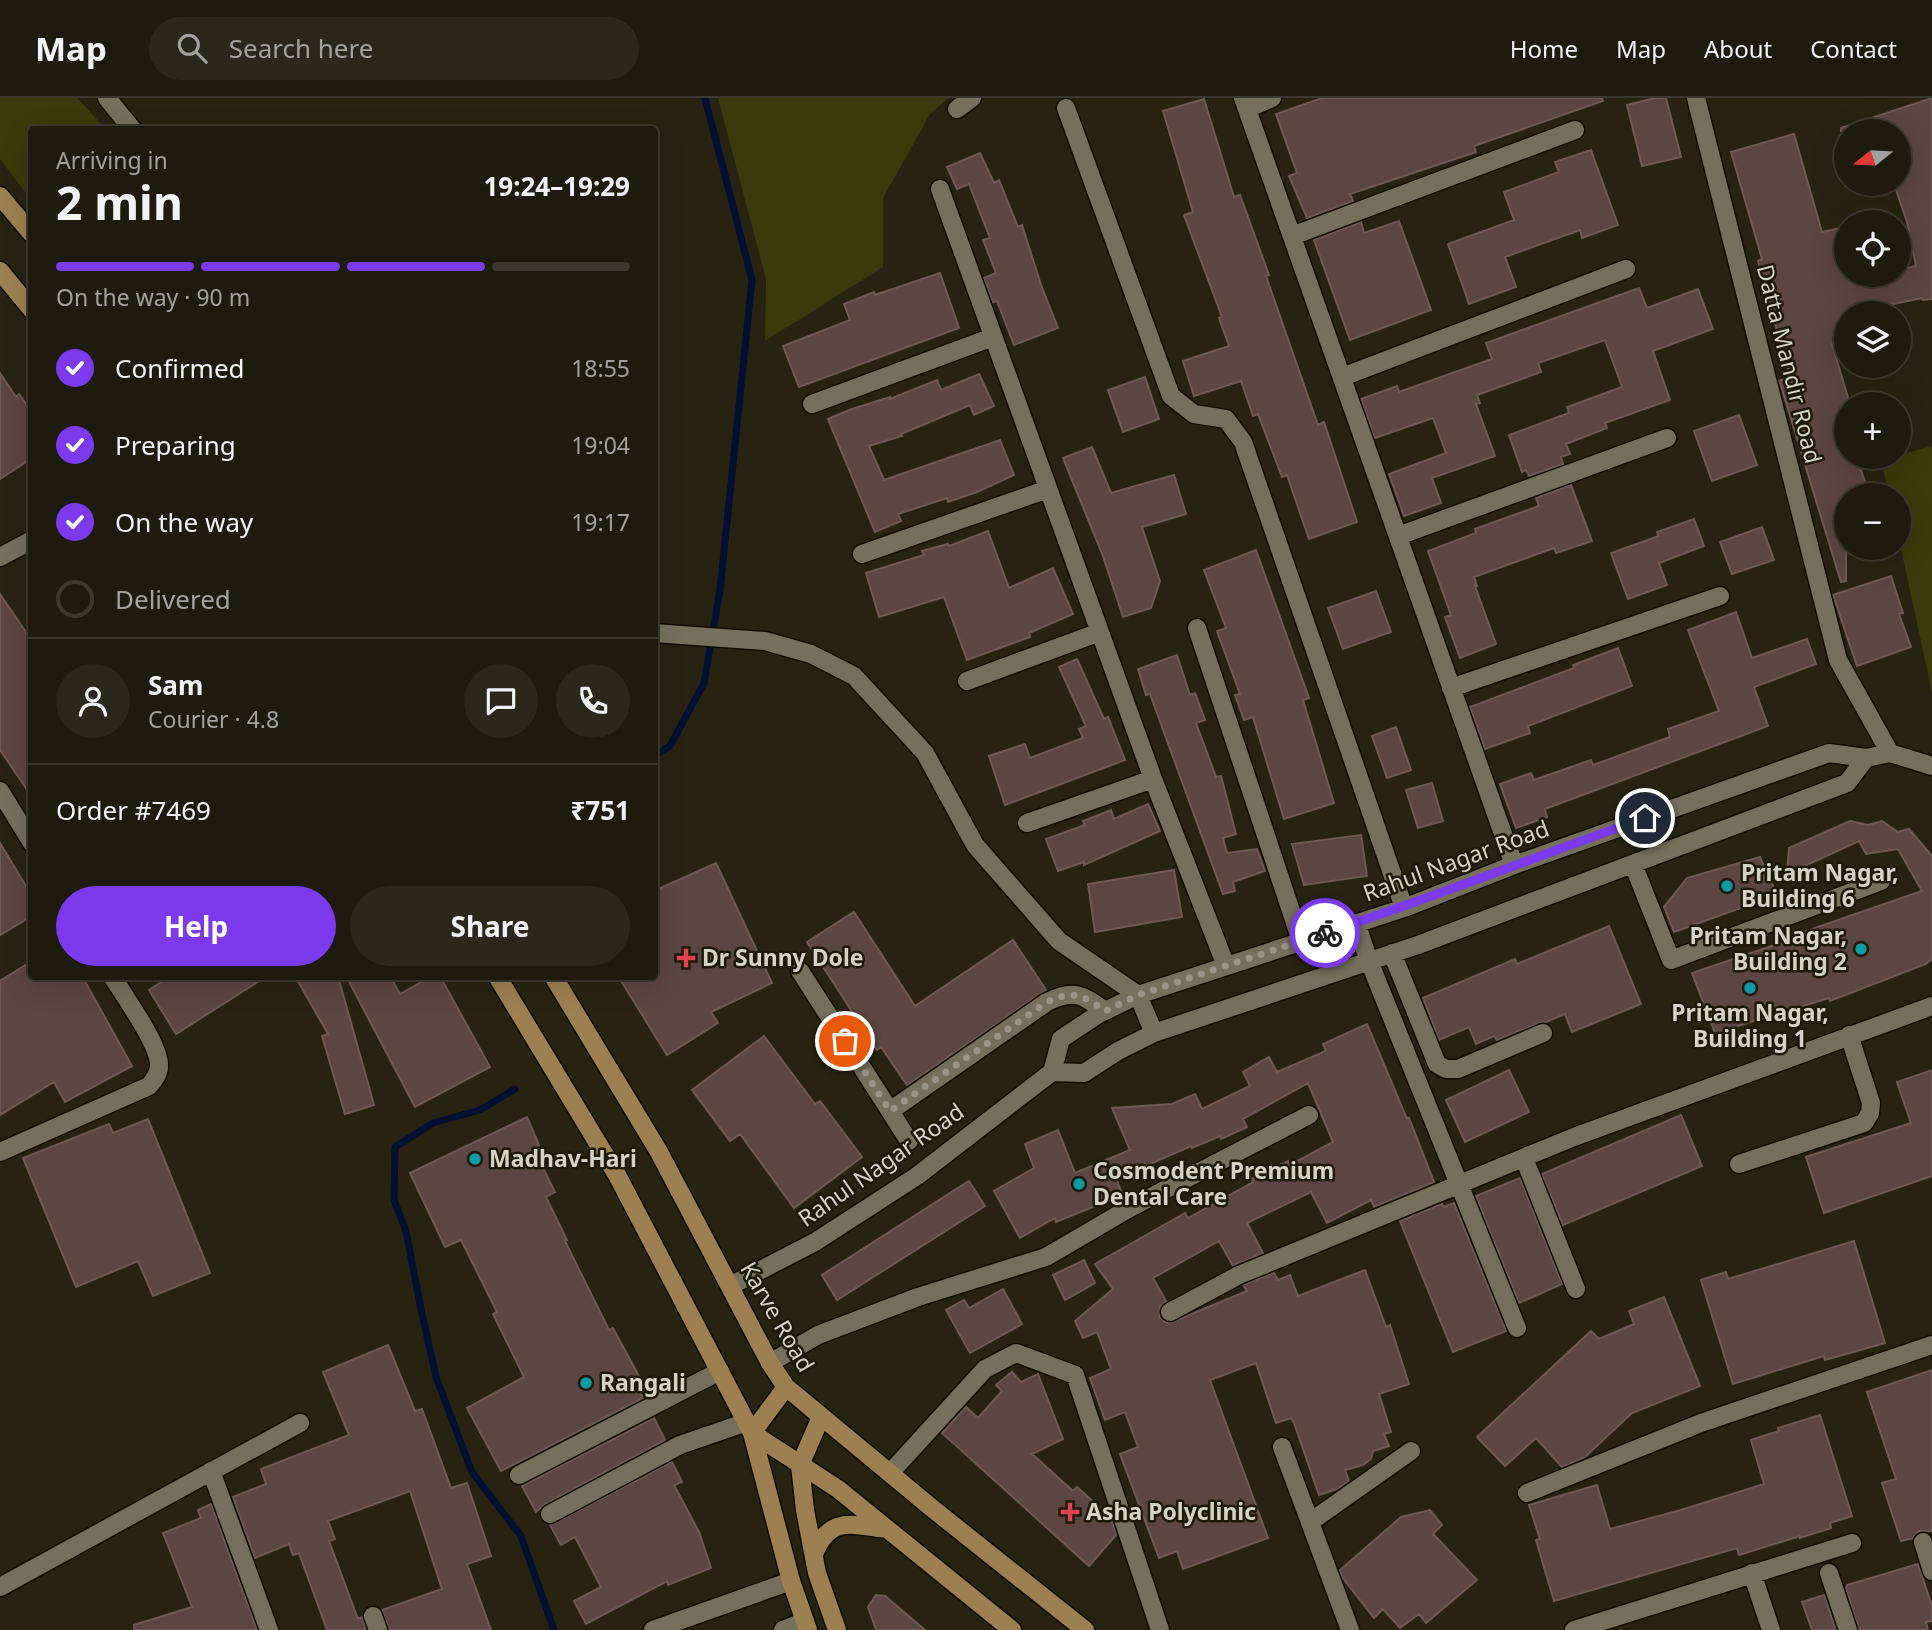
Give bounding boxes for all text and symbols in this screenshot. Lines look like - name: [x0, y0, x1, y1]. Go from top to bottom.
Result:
- search box: [149, 17, 639, 80]
- text: Map: [35, 26, 107, 71]
- icon: search: [173, 29, 211, 67]
- text: Search here: [229, 30, 373, 66]
- text: Home: [1510, 32, 1578, 65]
- text: Map: [1616, 32, 1666, 65]
- text: About: [1704, 32, 1772, 65]
- text: Contact: [1810, 32, 1897, 65]
- north arrow: [1834, 119, 1911, 196]
- map controls: [1834, 119, 1911, 560]
- text: Arriving in: [56, 144, 168, 176]
- text: 19:24–19:29: [483, 168, 630, 204]
- text: 2 min: [56, 171, 183, 233]
- button: locate: [1834, 210, 1911, 287]
- street label: Datta Mandir Road: [1750, 261, 1830, 467]
- text: On the way · 90 m: [56, 281, 250, 313]
- button: layers: [1834, 301, 1911, 378]
- icon: check: [56, 349, 94, 387]
- text: Confirmed: [115, 350, 245, 386]
- text: 18:55: [571, 352, 630, 384]
- button: +: [1834, 392, 1911, 469]
- icon: check: [56, 426, 94, 464]
- text: Preparing: [115, 427, 236, 463]
- text: 19:04: [571, 429, 630, 461]
- button: −: [1834, 483, 1911, 560]
- icon: check: [56, 503, 94, 541]
- text: On the way: [115, 504, 253, 540]
- text: 19:17: [571, 506, 630, 538]
- text: Delivered: [115, 581, 231, 617]
- button: person: [56, 664, 130, 738]
- button: chat: [464, 664, 538, 738]
- button: phone: [556, 664, 630, 738]
- text: Sam: [148, 667, 203, 703]
- text: Courier · 4.8: [148, 703, 279, 735]
- pin: [1615, 788, 1675, 848]
- text: Order #7469: [56, 792, 211, 828]
- text: ₹751: [571, 792, 630, 828]
- icon: home: [1626, 799, 1664, 837]
- street label: Rahul Nagar Road: [1358, 812, 1553, 909]
- place label: Pritam Nagar, Building 6: [1741, 856, 1899, 914]
- marker: Pritam Nagar, Building 6: [1719, 878, 1735, 894]
- button: Help: [56, 886, 336, 966]
- button: Share: [350, 886, 630, 966]
- courier: [1290, 898, 1360, 968]
- icon: bike: [1306, 914, 1344, 952]
- place label: Pritam Nagar, Building 2: [1689, 919, 1847, 977]
- place label: Dr Sunny Dole: [702, 941, 864, 973]
- marker: Pritam Nagar, Building 2: [1853, 941, 1869, 957]
- marker: Dr Sunny Dole: [676, 948, 696, 968]
- marker: Pritam Nagar, Building 1: [1742, 980, 1758, 996]
- place label: Pritam Nagar, Building 1: [1671, 996, 1829, 1054]
- pin: [815, 1011, 875, 1071]
- icon: bag: [826, 1022, 864, 1060]
- street label: Rahul Nagar Road: [791, 1095, 970, 1233]
- place label: Madhav-Hari: [489, 1142, 637, 1174]
- marker: Madhav-Hari: [467, 1151, 483, 1167]
- place label: Cosmodent Premium Dental Care: [1093, 1154, 1334, 1212]
- marker: Cosmodent Premium Dental Care: [1071, 1176, 1087, 1192]
- street label: Karve Road: [733, 1255, 822, 1378]
- place label: Rangali: [600, 1366, 686, 1398]
- marker: Rangali: [578, 1375, 594, 1391]
- place label: Asha Polyclinic: [1086, 1495, 1256, 1527]
- marker: Asha Polyclinic: [1060, 1502, 1080, 1522]

